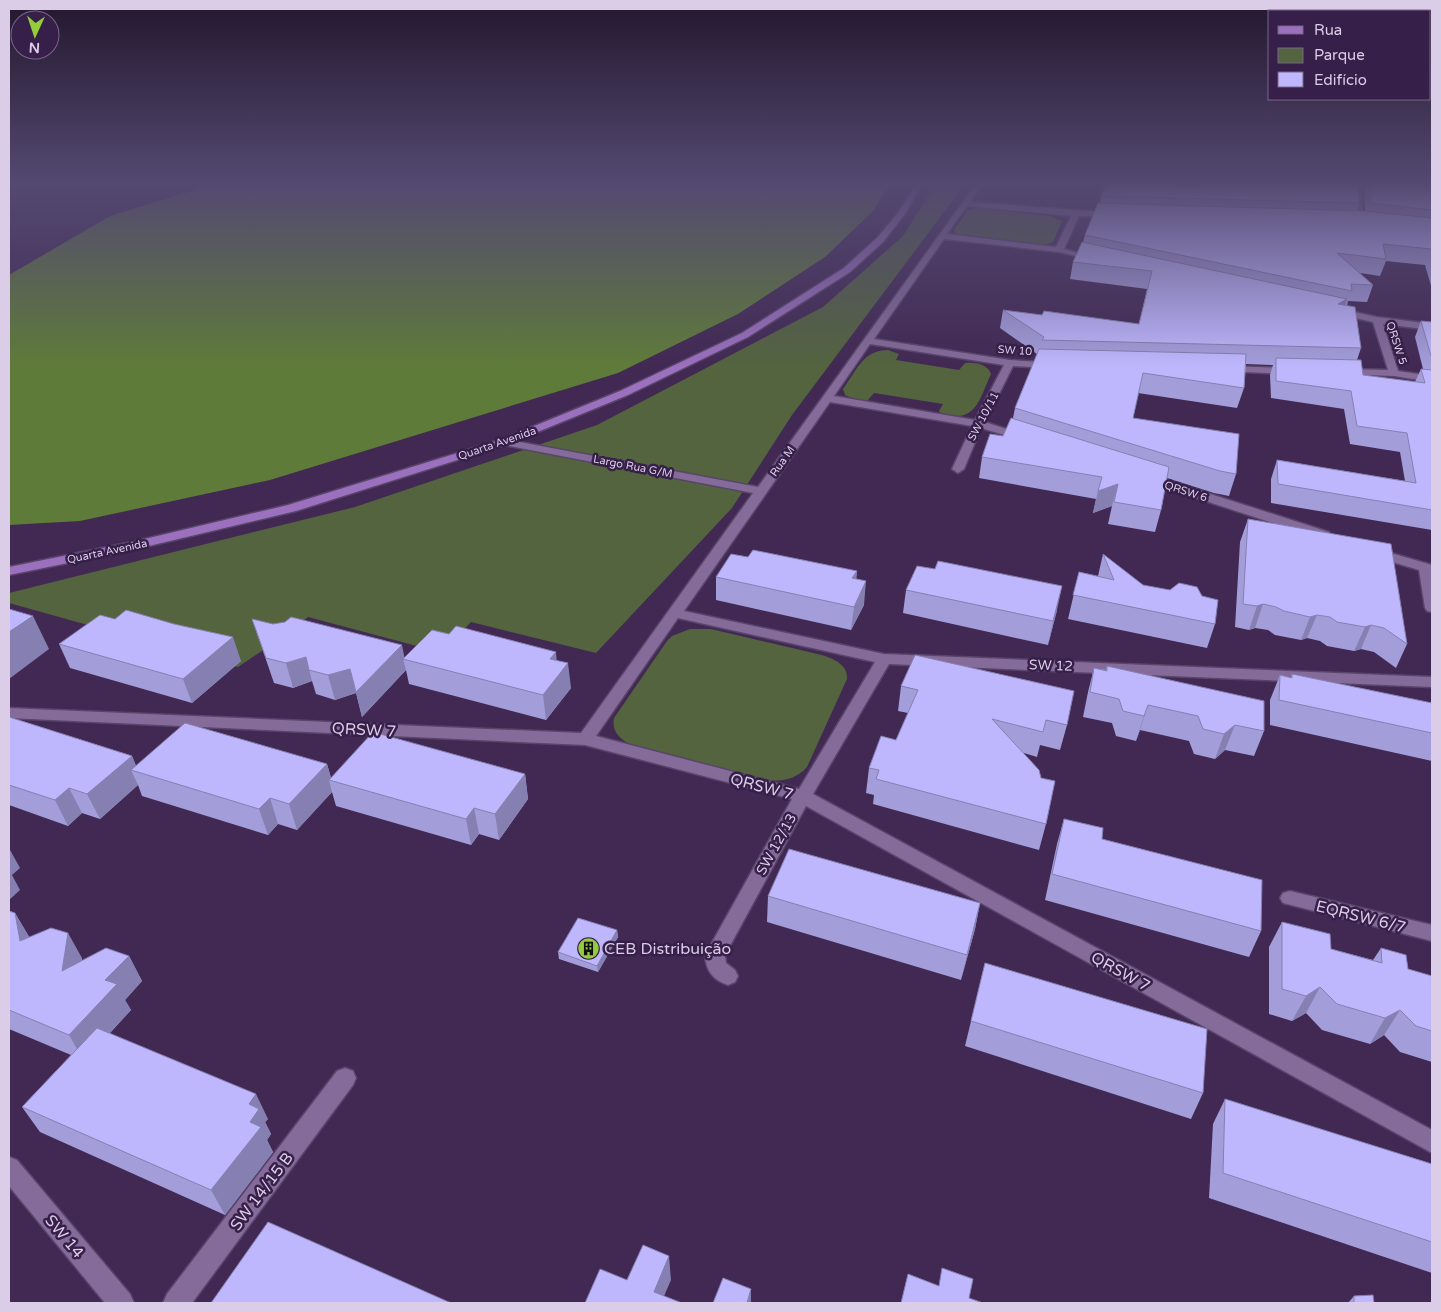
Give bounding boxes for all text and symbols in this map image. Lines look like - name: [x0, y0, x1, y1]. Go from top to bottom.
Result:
- north arrow: [10, 10, 60, 60]
- legend: [1268, 10, 1431, 100]
- text: Rua: [1314, 21, 1342, 39]
- text: N: [28, 39, 40, 56]
- text: Parque: [1314, 46, 1365, 64]
- text: Edifício: [1314, 71, 1367, 89]
- street label: QRSW 5: [1383, 320, 1410, 366]
- street label: SW 10: [997, 343, 1033, 358]
- street label: SW 10/11: [965, 390, 1002, 443]
- street label: Quarta Avenida: [456, 424, 538, 463]
- street label: Rua M: [767, 444, 798, 479]
- street label: Largo Rua G/M: [592, 452, 674, 481]
- street label: QRSW 6: [1163, 478, 1209, 505]
- street label: Quarta Avenida: [66, 537, 148, 566]
- street label: SW 12: [1029, 656, 1073, 675]
- street label: QRSW 7: [331, 718, 397, 742]
- street label: QRSW 7: [728, 769, 796, 805]
- street label: SW 12/13: [753, 810, 800, 878]
- street label: EQRSW 6/7: [1314, 896, 1408, 938]
- building icon: CEB Distribuição: [576, 936, 600, 960]
- place label: CEB Distribuição: [604, 939, 731, 959]
- street label: QRSW 7: [1087, 947, 1154, 996]
- street label: SW 14/15 B: [226, 1149, 298, 1235]
- street label: SW 14: [40, 1211, 88, 1262]

